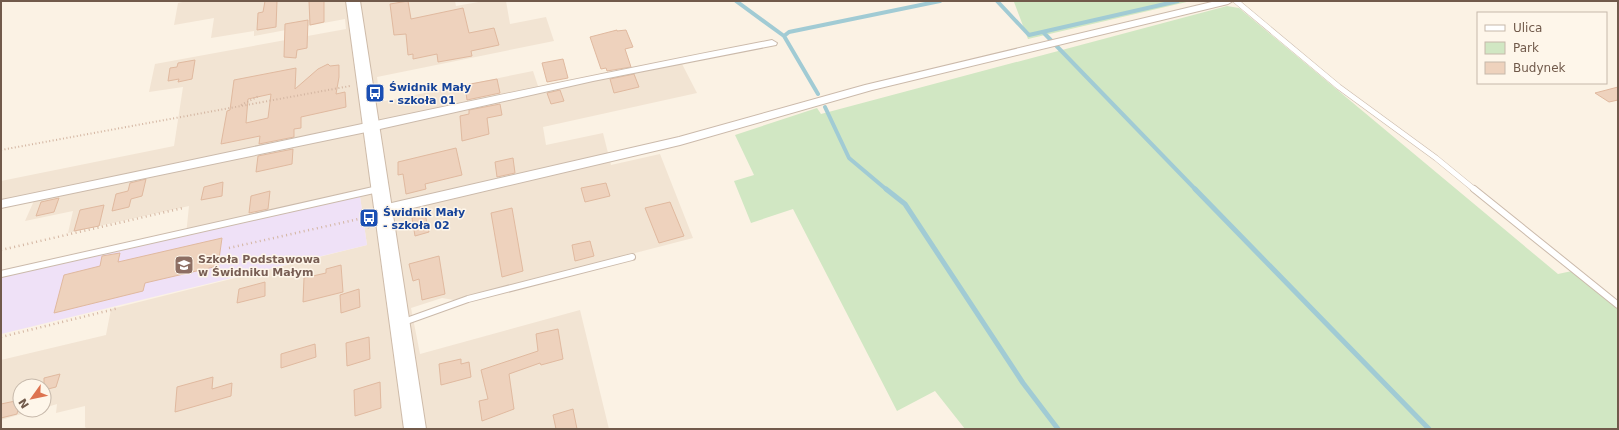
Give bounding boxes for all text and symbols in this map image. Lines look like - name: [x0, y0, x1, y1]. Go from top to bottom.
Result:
- legend: [1477, 12, 1607, 84]
- text: Ulica: [1513, 21, 1542, 35]
- text: Park: [1513, 41, 1539, 55]
- text: Budynek: [1513, 61, 1566, 75]
- place label: Świdnik Mały - szkoła 01: [389, 81, 471, 107]
- bus stop icon: Świdnik Mały - szkoła 01: [364, 82, 386, 104]
- place label: Świdnik Mały - szkoła 02: [383, 206, 465, 232]
- bus stop icon: Świdnik Mały - szkoła 02: [358, 207, 380, 229]
- place label: Szkoła Podstawowa w Świdniku Małym: [198, 253, 320, 279]
- school or university icon: Szkoła Podstawowa w Świdniku Małym: [173, 254, 195, 276]
- north arrow: [12, 378, 52, 418]
- text: N: [16, 396, 32, 411]

